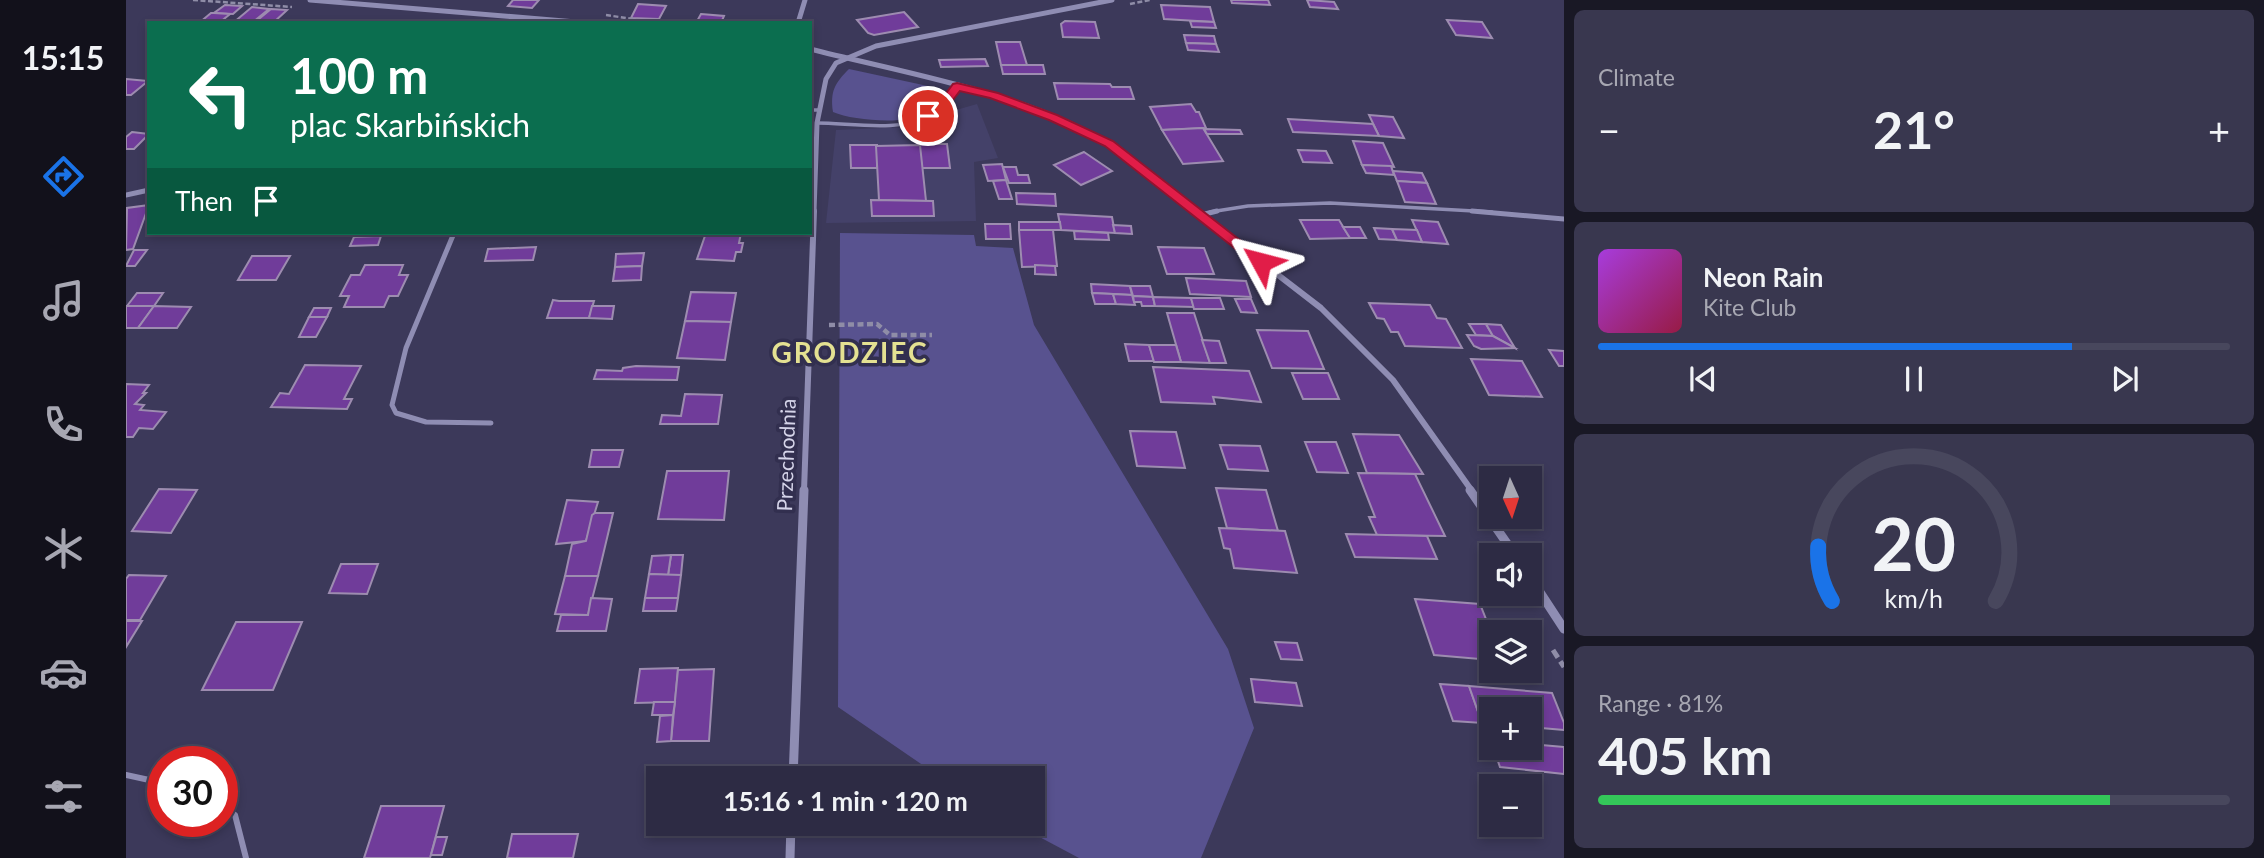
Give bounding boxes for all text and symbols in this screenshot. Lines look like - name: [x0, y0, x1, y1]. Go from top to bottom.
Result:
- text: 15:15: [22, 38, 104, 77]
- text: 100 m: [290, 46, 428, 104]
- icon: left: [175, 49, 266, 140]
- text: Climate: [1598, 63, 1675, 91]
- pin: [898, 86, 958, 146]
- icon: arrive: [909, 97, 947, 135]
- text: 21°: [1873, 98, 1955, 160]
- text: plac Skarbińskich: [290, 105, 530, 144]
- text: −: [1598, 107, 1620, 153]
- text: +: [2208, 107, 2230, 153]
- icon: directions: [39, 152, 88, 201]
- icon: arrive: [247, 182, 285, 220]
- text: Then: [175, 185, 233, 217]
- position arrow: [1224, 225, 1298, 299]
- text: Neon Rain: [1703, 261, 1823, 293]
- icon: music: [39, 276, 88, 325]
- text: Kite Club: [1703, 293, 1796, 321]
- district label: GRODZIEC: [772, 335, 928, 369]
- icon: previous: [1684, 360, 1722, 398]
- icon: pause: [1895, 360, 1933, 398]
- icon: next: [2106, 360, 2144, 398]
- street label: Przechodnia: [771, 398, 800, 512]
- icon: phone: [39, 400, 88, 449]
- north arrow: [1479, 466, 1542, 528]
- map controls: [1479, 466, 1542, 837]
- text: 20: [1872, 499, 1956, 587]
- icon: climate: [39, 524, 88, 573]
- button: sound: [1479, 543, 1542, 606]
- text: km/h: [1885, 583, 1943, 613]
- button: layers: [1479, 620, 1542, 683]
- icon: car: [39, 648, 88, 697]
- text: Range · 81%: [1598, 689, 1723, 717]
- button: +: [1479, 697, 1542, 760]
- text: 405 km: [1598, 724, 1772, 786]
- speed limit sign: 30: [147, 746, 238, 837]
- icon: filters: [39, 772, 88, 821]
- button: −: [1479, 774, 1542, 837]
- text: 15:16 · 1 min · 120 m: [723, 785, 968, 817]

